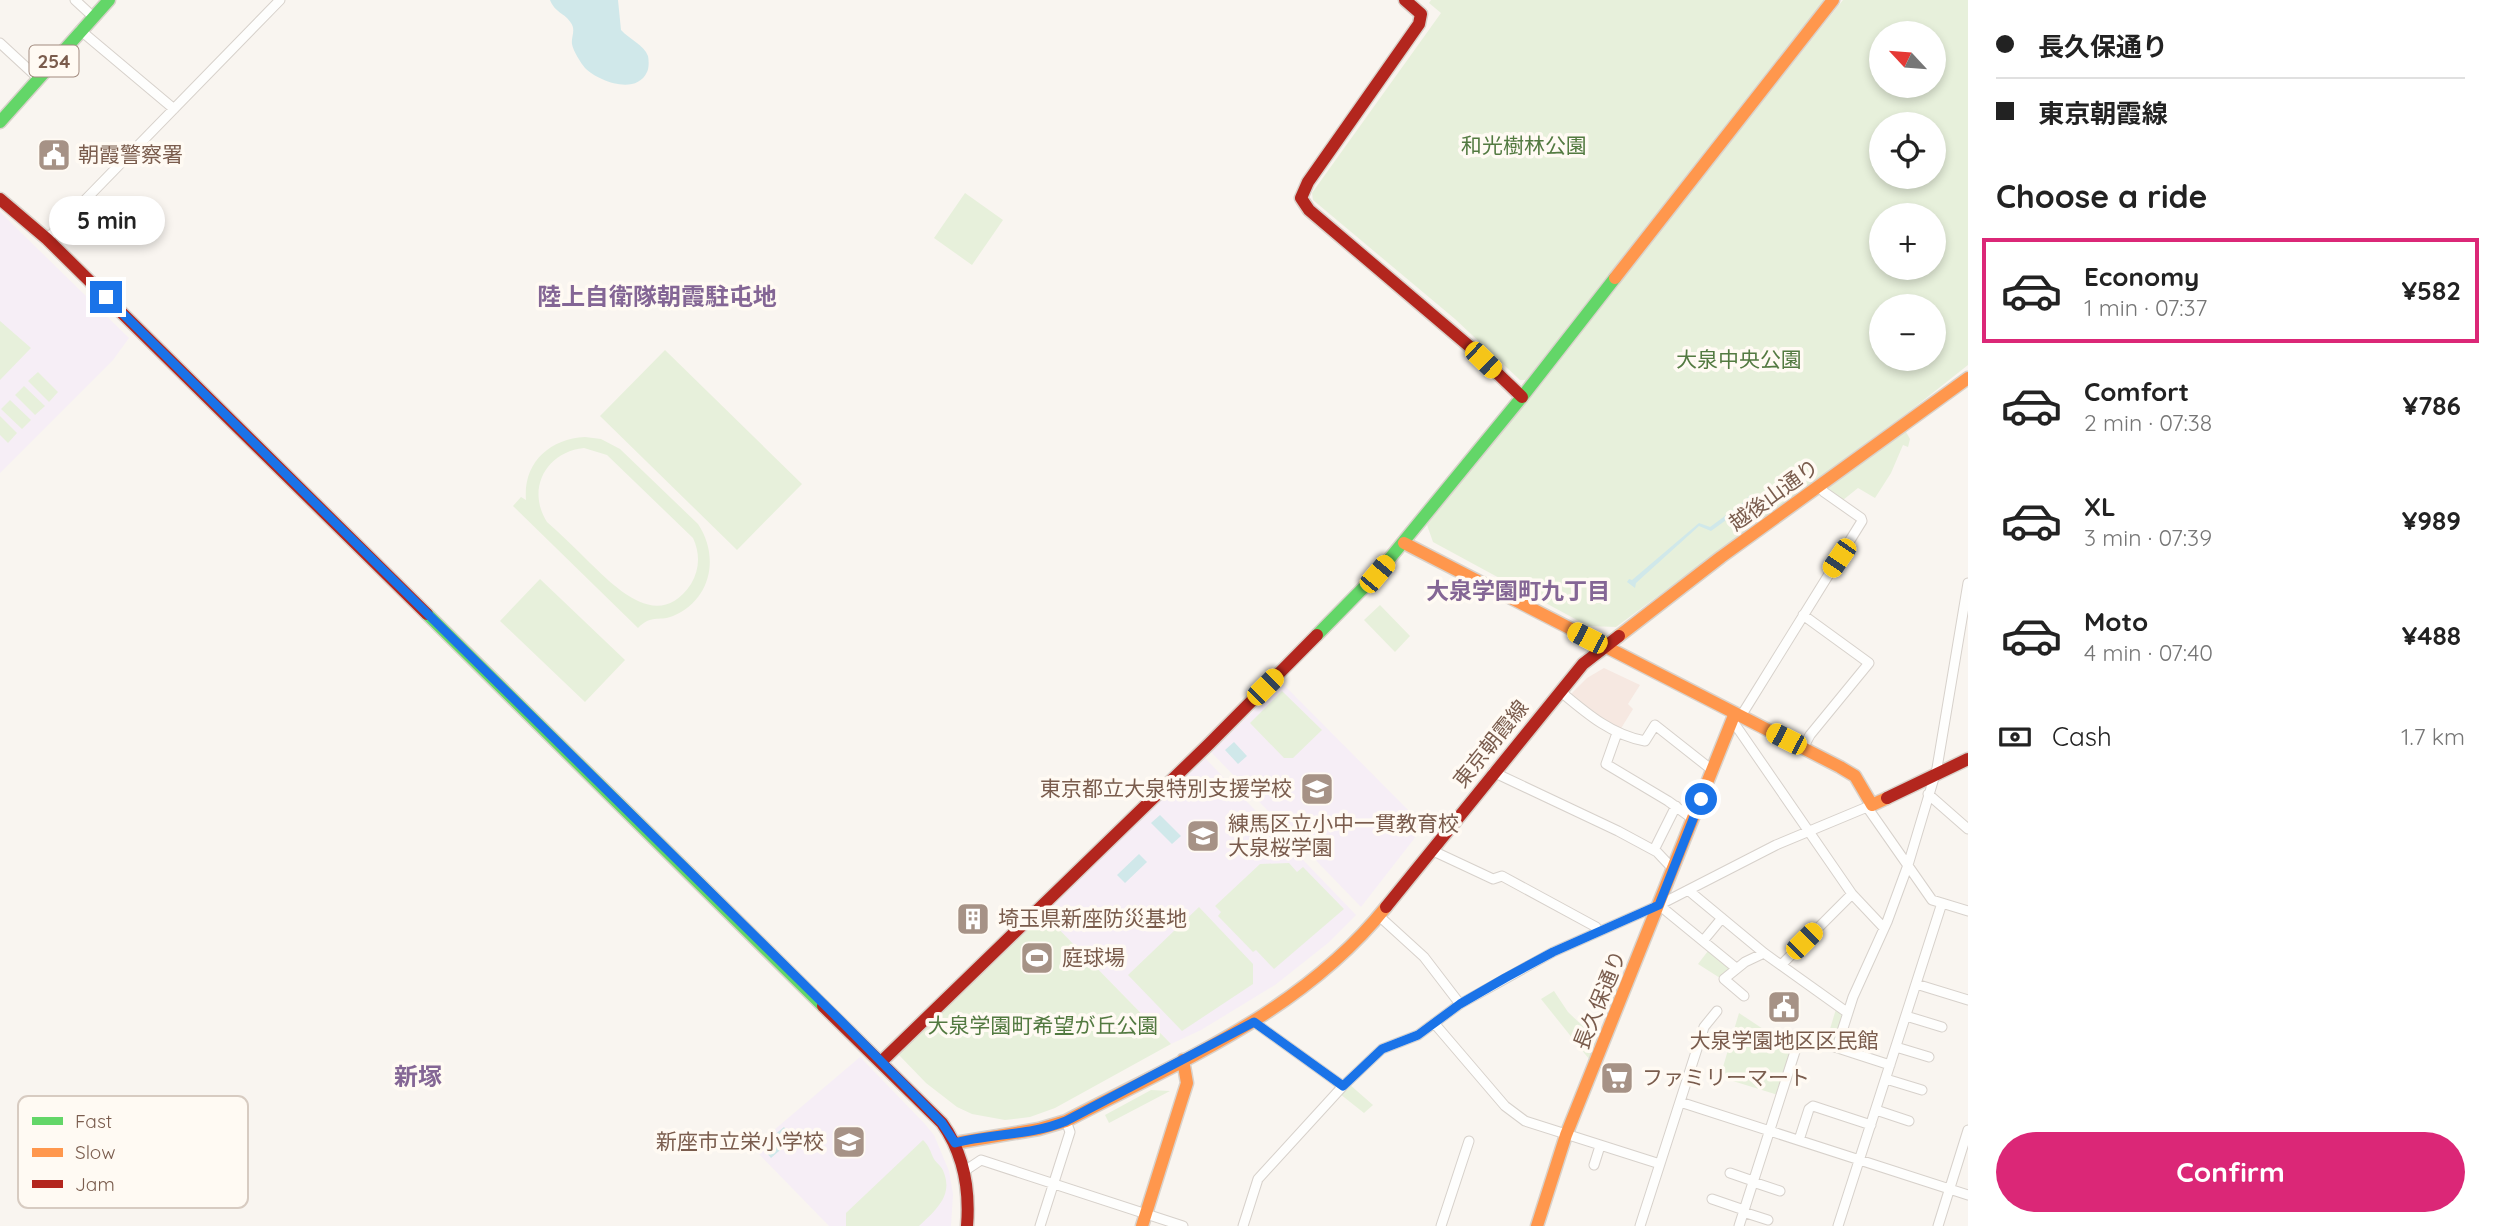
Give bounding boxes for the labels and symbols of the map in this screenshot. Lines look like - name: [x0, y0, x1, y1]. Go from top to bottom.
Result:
- north arrow: [1869, 21, 1946, 98]
- road number: 254: [30, 45, 78, 76]
- park label: 和光樹林公園: [1461, 132, 1587, 158]
- public building icon: 朝霞警察署: [35, 136, 73, 174]
- place label: 朝霞警察署: [78, 141, 183, 167]
- callout: 5 min: [48, 196, 164, 244]
- route end: [90, 281, 122, 313]
- district label: 陸上自衛隊朝霞駐屯地: [537, 281, 777, 311]
- car: [1461, 338, 1506, 382]
- park label: 大泉中央公園: [1676, 346, 1802, 372]
- street label: 越後山通り: [1723, 453, 1824, 536]
- car: [1819, 535, 1860, 581]
- car: [1356, 551, 1399, 597]
- district label: 大泉学園町九丁目: [1426, 576, 1610, 605]
- car: [1564, 619, 1611, 657]
- car: [1243, 665, 1288, 709]
- street label: 東京朝霞線: [1447, 694, 1533, 792]
- car: [1763, 720, 1810, 758]
- school or university icon: 東京都立大泉特別支援学校: [1298, 770, 1336, 808]
- place label: 東京都立大泉特別支援学校: [1040, 775, 1292, 801]
- route start: [1685, 783, 1717, 815]
- place label: 練馬区立小中一貫教育校 大泉桜学園: [1228, 810, 1459, 860]
- school or university icon: 練馬区立小中一貫教育校 大泉桜学園: [1184, 817, 1222, 855]
- building icon: 埼玉県新座防災基地: [954, 900, 992, 938]
- place label: 埼玉県新座防災基地: [998, 905, 1187, 931]
- car: [1782, 919, 1827, 963]
- sports icon: 庭球場: [1018, 939, 1056, 977]
- place label: 庭球場: [1062, 944, 1125, 970]
- street label: 長久保通り: [1567, 946, 1631, 1053]
- public building icon: 大泉学園地区区民館: [1765, 988, 1803, 1026]
- park label: 大泉学園町希望が丘公園: [928, 1012, 1159, 1038]
- place label: 大泉学園地区区民館: [1690, 1027, 1879, 1053]
- supermarket icon: ファミリーマート: [1598, 1059, 1636, 1097]
- district label: 新塚: [394, 1061, 442, 1091]
- place label: ファミリーマート: [1642, 1064, 1810, 1090]
- legend: [18, 1096, 248, 1208]
- text: Fast: [75, 1109, 112, 1133]
- school or university icon: 新座市立栄小学校: [830, 1123, 868, 1161]
- place label: 新座市立栄小学校: [656, 1128, 824, 1154]
- text: Slow: [75, 1140, 116, 1164]
- text: Jam: [75, 1172, 115, 1196]

